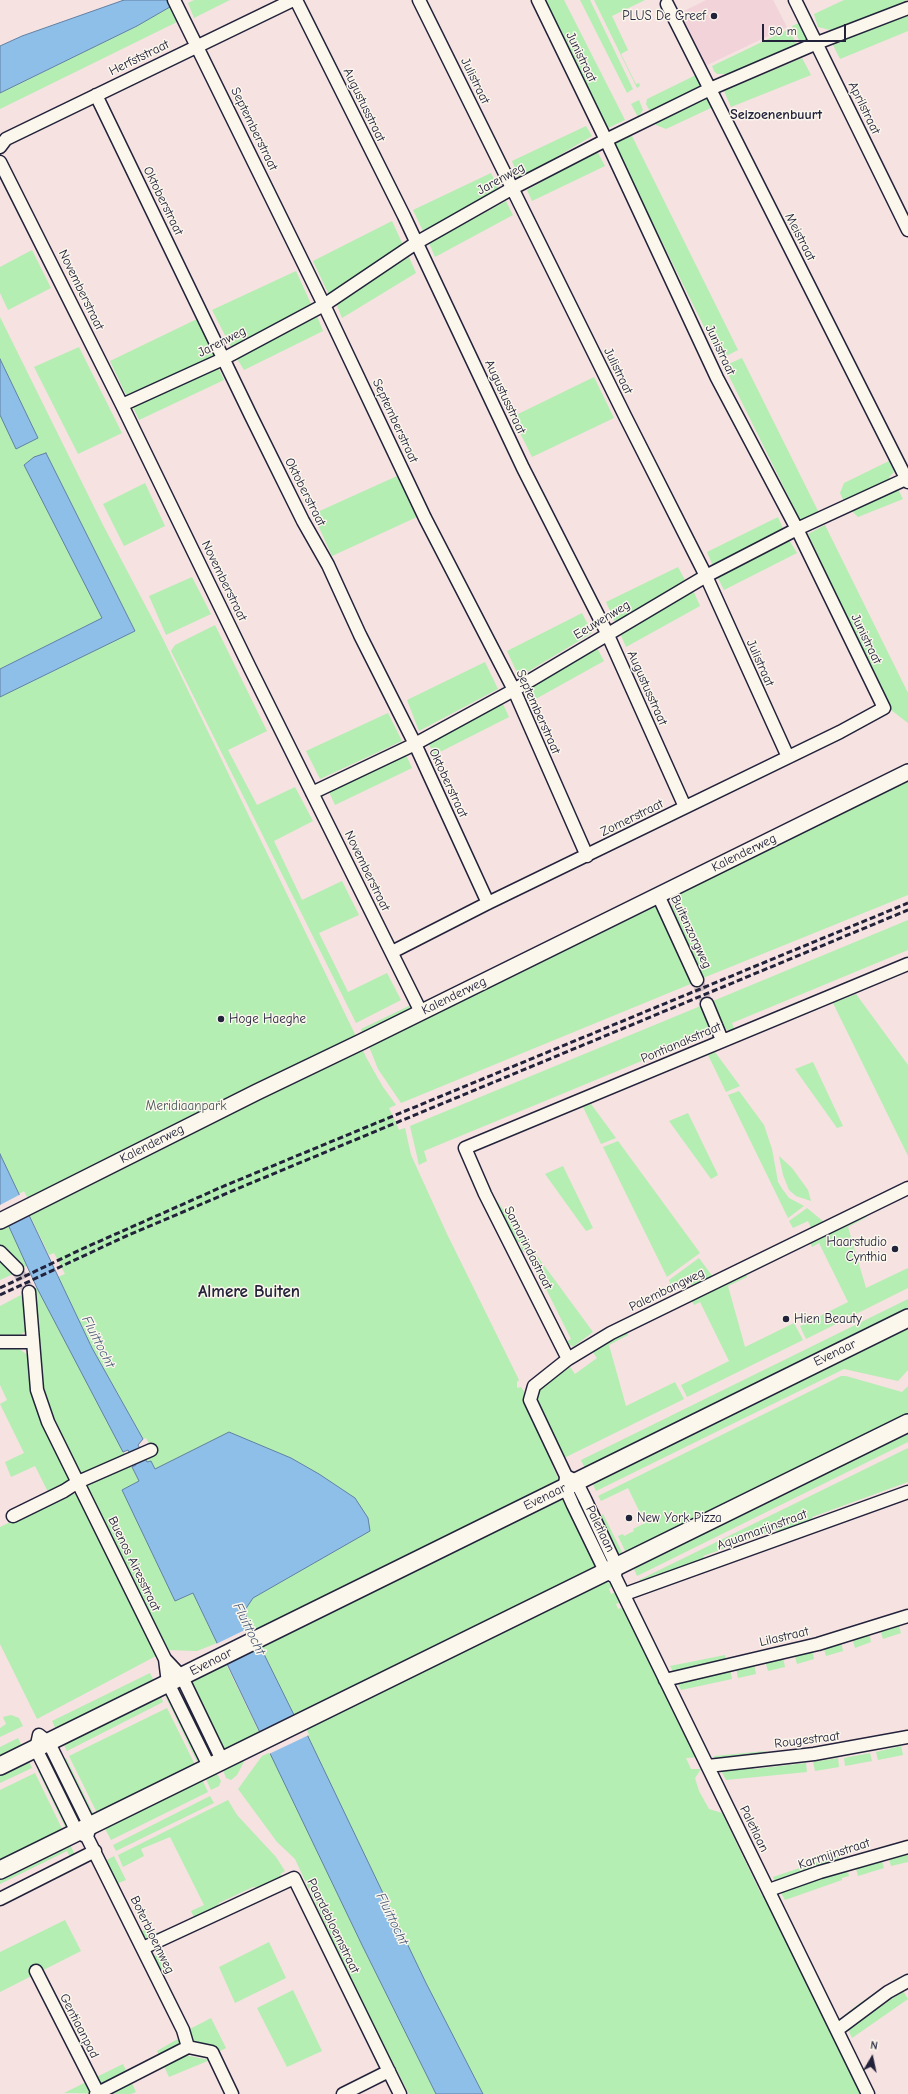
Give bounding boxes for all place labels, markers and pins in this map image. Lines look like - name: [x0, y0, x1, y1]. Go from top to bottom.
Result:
- place label: PLUS De Greef: [622, 8, 706, 24]
- marker: PLUS De Greef: [709, 11, 719, 21]
- place label: Hoge Haeghe: [229, 1011, 306, 1027]
- marker: Hoge Haeghe: [216, 1014, 226, 1024]
- place label: Haarstudio Cynthia: [827, 1234, 887, 1265]
- marker: Haarstudio Cynthia: [890, 1244, 900, 1254]
- place label: Hien Beauty: [794, 1311, 862, 1327]
- marker: Hien Beauty: [781, 1314, 791, 1324]
- place label: New York Pizza: [637, 1510, 722, 1526]
- marker: New York Pizza: [624, 1513, 634, 1523]

